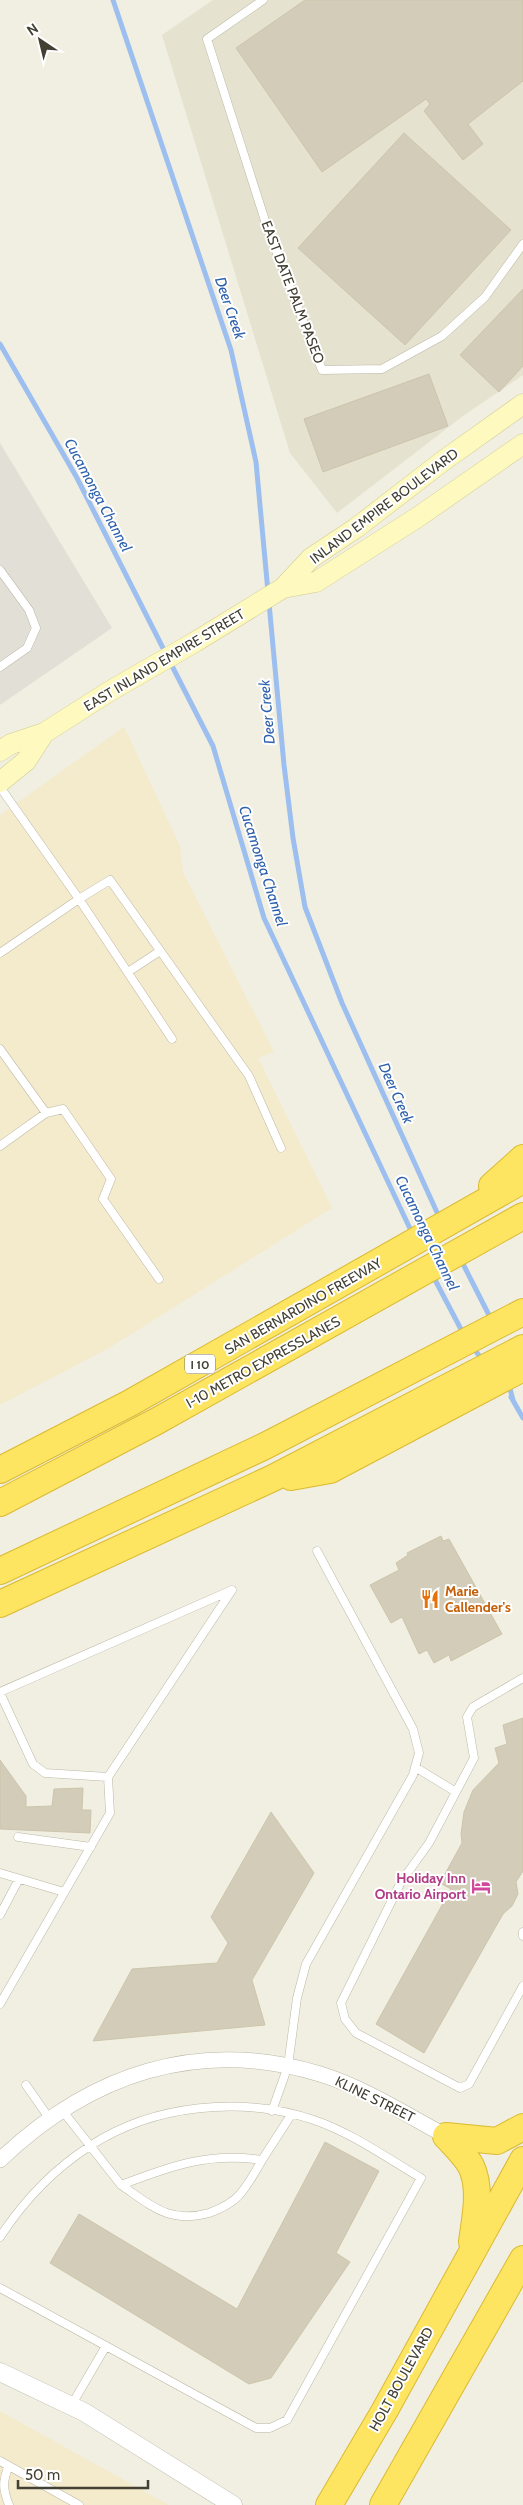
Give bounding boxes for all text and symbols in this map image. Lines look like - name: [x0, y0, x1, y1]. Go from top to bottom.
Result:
- north arrow: [15, 15, 65, 65]
- text: N: [23, 19, 42, 40]
- street label: EAST DATE PALM PASEO: [257, 218, 329, 366]
- water label: Deer Creek: [211, 275, 249, 342]
- water label: Cucamonga Channel: [61, 435, 136, 555]
- street label: INLAND EMPIRE BOULEVARD: [306, 444, 462, 568]
- street label: EAST INLAND EMPIRE STREET: [80, 605, 248, 715]
- water label: Deer Creek: [255, 678, 279, 745]
- water label: Cucamonga Channel: [235, 803, 291, 929]
- water label: Deer Creek: [375, 1060, 418, 1127]
- water label: Cucamonga Channel: [391, 1173, 463, 1294]
- street label: SAN BERNARDINO FREEWAY: [221, 1253, 386, 1358]
- street label: I-10 METRO EXPRESSLANES: [183, 1312, 343, 1412]
- road number: I 10: [185, 1355, 215, 1374]
- place label: Marie Callender's: [445, 1582, 511, 1616]
- restaurant icon: Marie Callender's: [419, 1588, 441, 1610]
- place label: Holiday Inn Ontario Airport: [375, 1869, 466, 1903]
- hotel icon: Holiday Inn Ontario Airport: [470, 1875, 492, 1897]
- street label: KLINE STREET: [332, 2072, 418, 2126]
- street label: HOLT BOULEVARD: [365, 2324, 437, 2434]
- scale bar: [18, 2458, 148, 2490]
- text: 50 m: [25, 2466, 60, 2484]

